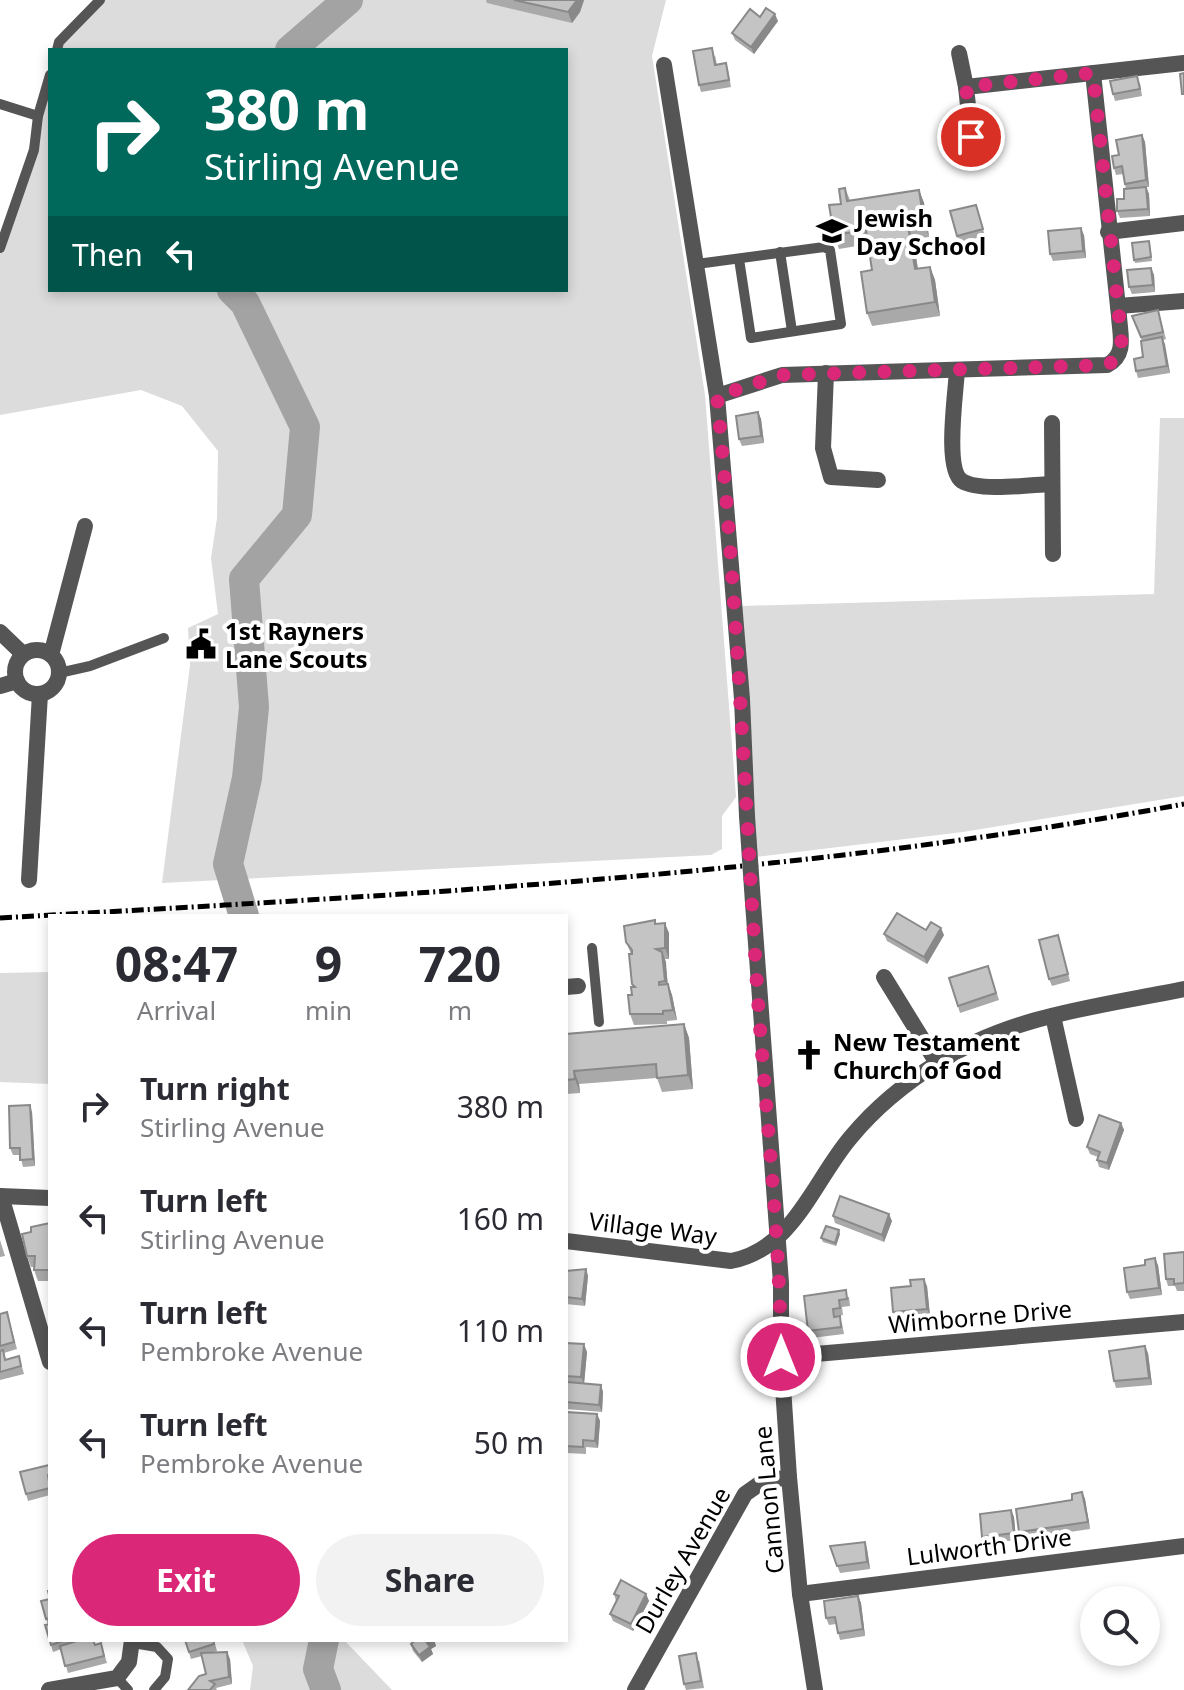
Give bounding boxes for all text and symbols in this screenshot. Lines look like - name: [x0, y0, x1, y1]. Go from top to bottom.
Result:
- text: 380 m: [204, 70, 369, 146]
- icon: right: [72, 80, 176, 184]
- pin: [937, 103, 1005, 171]
- icon: arrive: [949, 115, 993, 159]
- text: Stirling Avenue: [204, 142, 460, 191]
- place label: Jewish Day School: [854, 201, 986, 262]
- school or university icon: Jewish Day School: [815, 214, 849, 248]
- icon: left: [159, 232, 203, 276]
- text: Then: [72, 234, 143, 275]
- place label: 1st Rayners Lane Scouts: [225, 614, 368, 675]
- public building icon: 1st Rayners Lane Scouts: [184, 627, 218, 661]
- text: 08:47: [115, 931, 238, 996]
- text: 9: [315, 931, 342, 996]
- text: 720: [419, 931, 501, 996]
- text: Arrival: [137, 992, 216, 1028]
- text: min: [305, 992, 352, 1028]
- text: m: [448, 992, 472, 1028]
- place label: New Testament Church of God: [833, 1025, 1020, 1086]
- church icon: New Testament Church of God: [792, 1038, 826, 1072]
- text: Turn right: [140, 1068, 290, 1109]
- icon: right: [72, 1084, 116, 1128]
- text: 380 m: [457, 1086, 544, 1127]
- text: Stirling Avenue: [140, 1109, 325, 1145]
- text: Turn left: [140, 1180, 268, 1221]
- icon: left: [72, 1196, 116, 1240]
- text: 160 m: [457, 1198, 544, 1239]
- street label: Village Way: [587, 1204, 720, 1252]
- text: Stirling Avenue: [140, 1221, 325, 1257]
- text: Turn left: [140, 1292, 268, 1333]
- street label: Wimborne Drive: [887, 1292, 1073, 1340]
- icon: left: [72, 1308, 116, 1352]
- text: 110 m: [457, 1310, 544, 1351]
- position arrow: [739, 1315, 823, 1399]
- text: Pembroke Avenue: [140, 1333, 363, 1369]
- text: Turn left: [140, 1404, 268, 1445]
- icon: left: [72, 1420, 116, 1464]
- text: 50 m: [474, 1422, 544, 1463]
- street label: Cannon Lane: [745, 1425, 791, 1575]
- text: Pembroke Avenue: [140, 1445, 363, 1481]
- street label: Durley Avenue: [627, 1481, 737, 1639]
- street label: Lulworth Drive: [905, 1520, 1073, 1572]
- button: Exit: [72, 1534, 300, 1626]
- button: Share: [316, 1534, 544, 1626]
- map controls: [1080, 1586, 1160, 1666]
- button: search: [1080, 1586, 1160, 1666]

